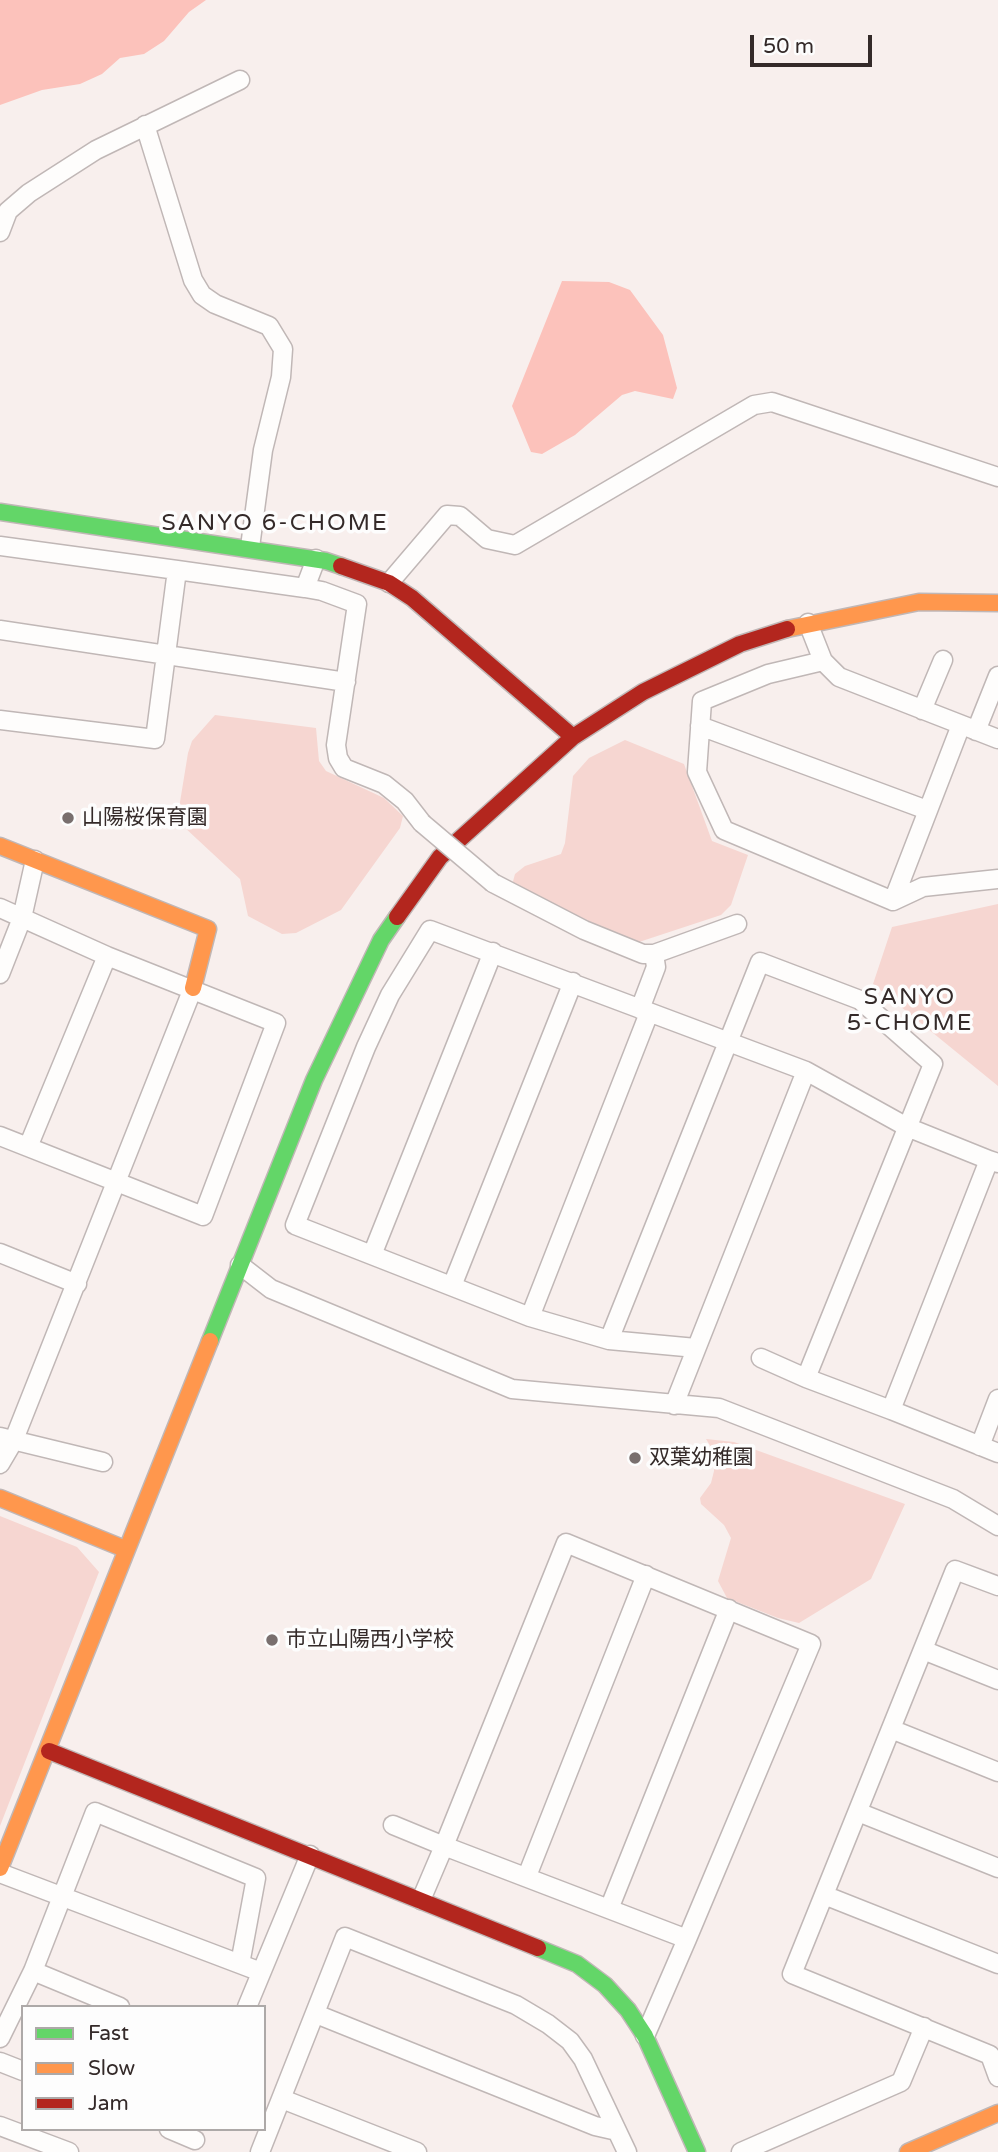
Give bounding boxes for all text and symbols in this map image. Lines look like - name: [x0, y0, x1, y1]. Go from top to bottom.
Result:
- scale bar: [753, 21, 876, 65]
- text: 50 m: [763, 34, 814, 59]
- district label: SANYO 6-CHOME: [163, 510, 387, 538]
- place label: 山陽桜保育園: [82, 805, 208, 831]
- marker: 山陽桜保育園: [60, 810, 76, 826]
- district label: SANYO 5-CHOME: [848, 984, 972, 1038]
- place label: 双葉幼稚園: [649, 1445, 754, 1471]
- marker: 双葉幼稚園: [627, 1450, 643, 1466]
- place label: 市立山陽西小学校: [286, 1627, 454, 1653]
- marker: 市立山陽西小学校: [264, 1632, 280, 1648]
- legend: [21, 2005, 266, 2131]
- text: Fast: [88, 2021, 129, 2046]
- text: Slow: [88, 2056, 135, 2081]
- text: Jam: [88, 2091, 129, 2116]

